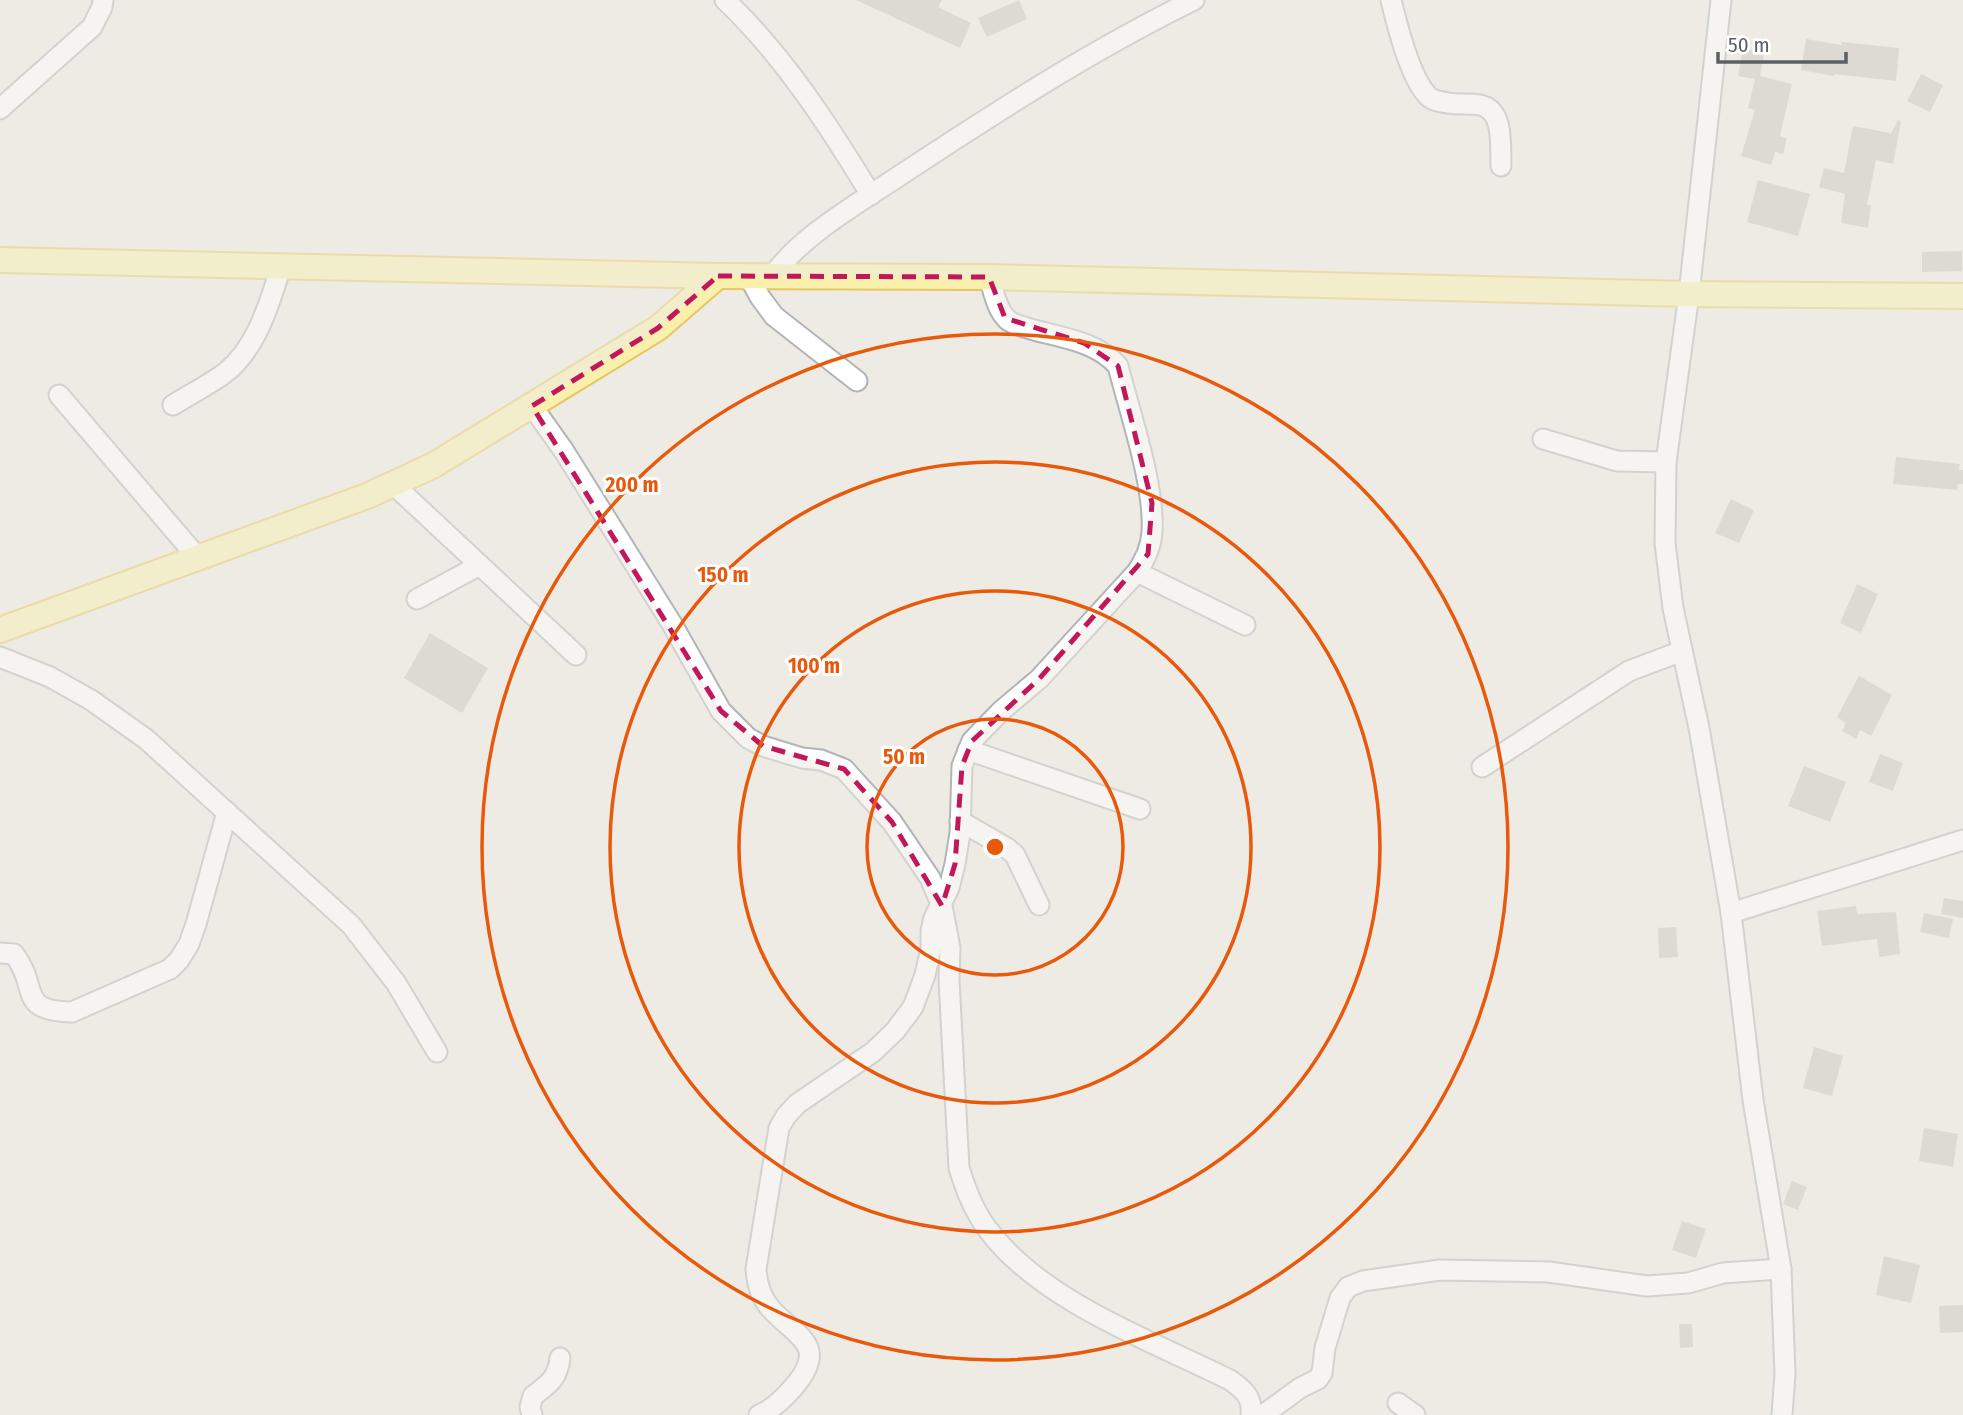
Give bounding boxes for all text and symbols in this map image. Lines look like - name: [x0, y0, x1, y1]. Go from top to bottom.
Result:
- scale bar: [1718, 21, 1846, 65]
- text: 50 m: [1728, 32, 1770, 58]
- text: 200 m: [604, 472, 659, 498]
- text: 150 m: [697, 562, 749, 588]
- text: 100 m: [788, 653, 840, 679]
- text: 50 m: [883, 744, 925, 770]
- centre of rings: [983, 835, 1007, 859]

